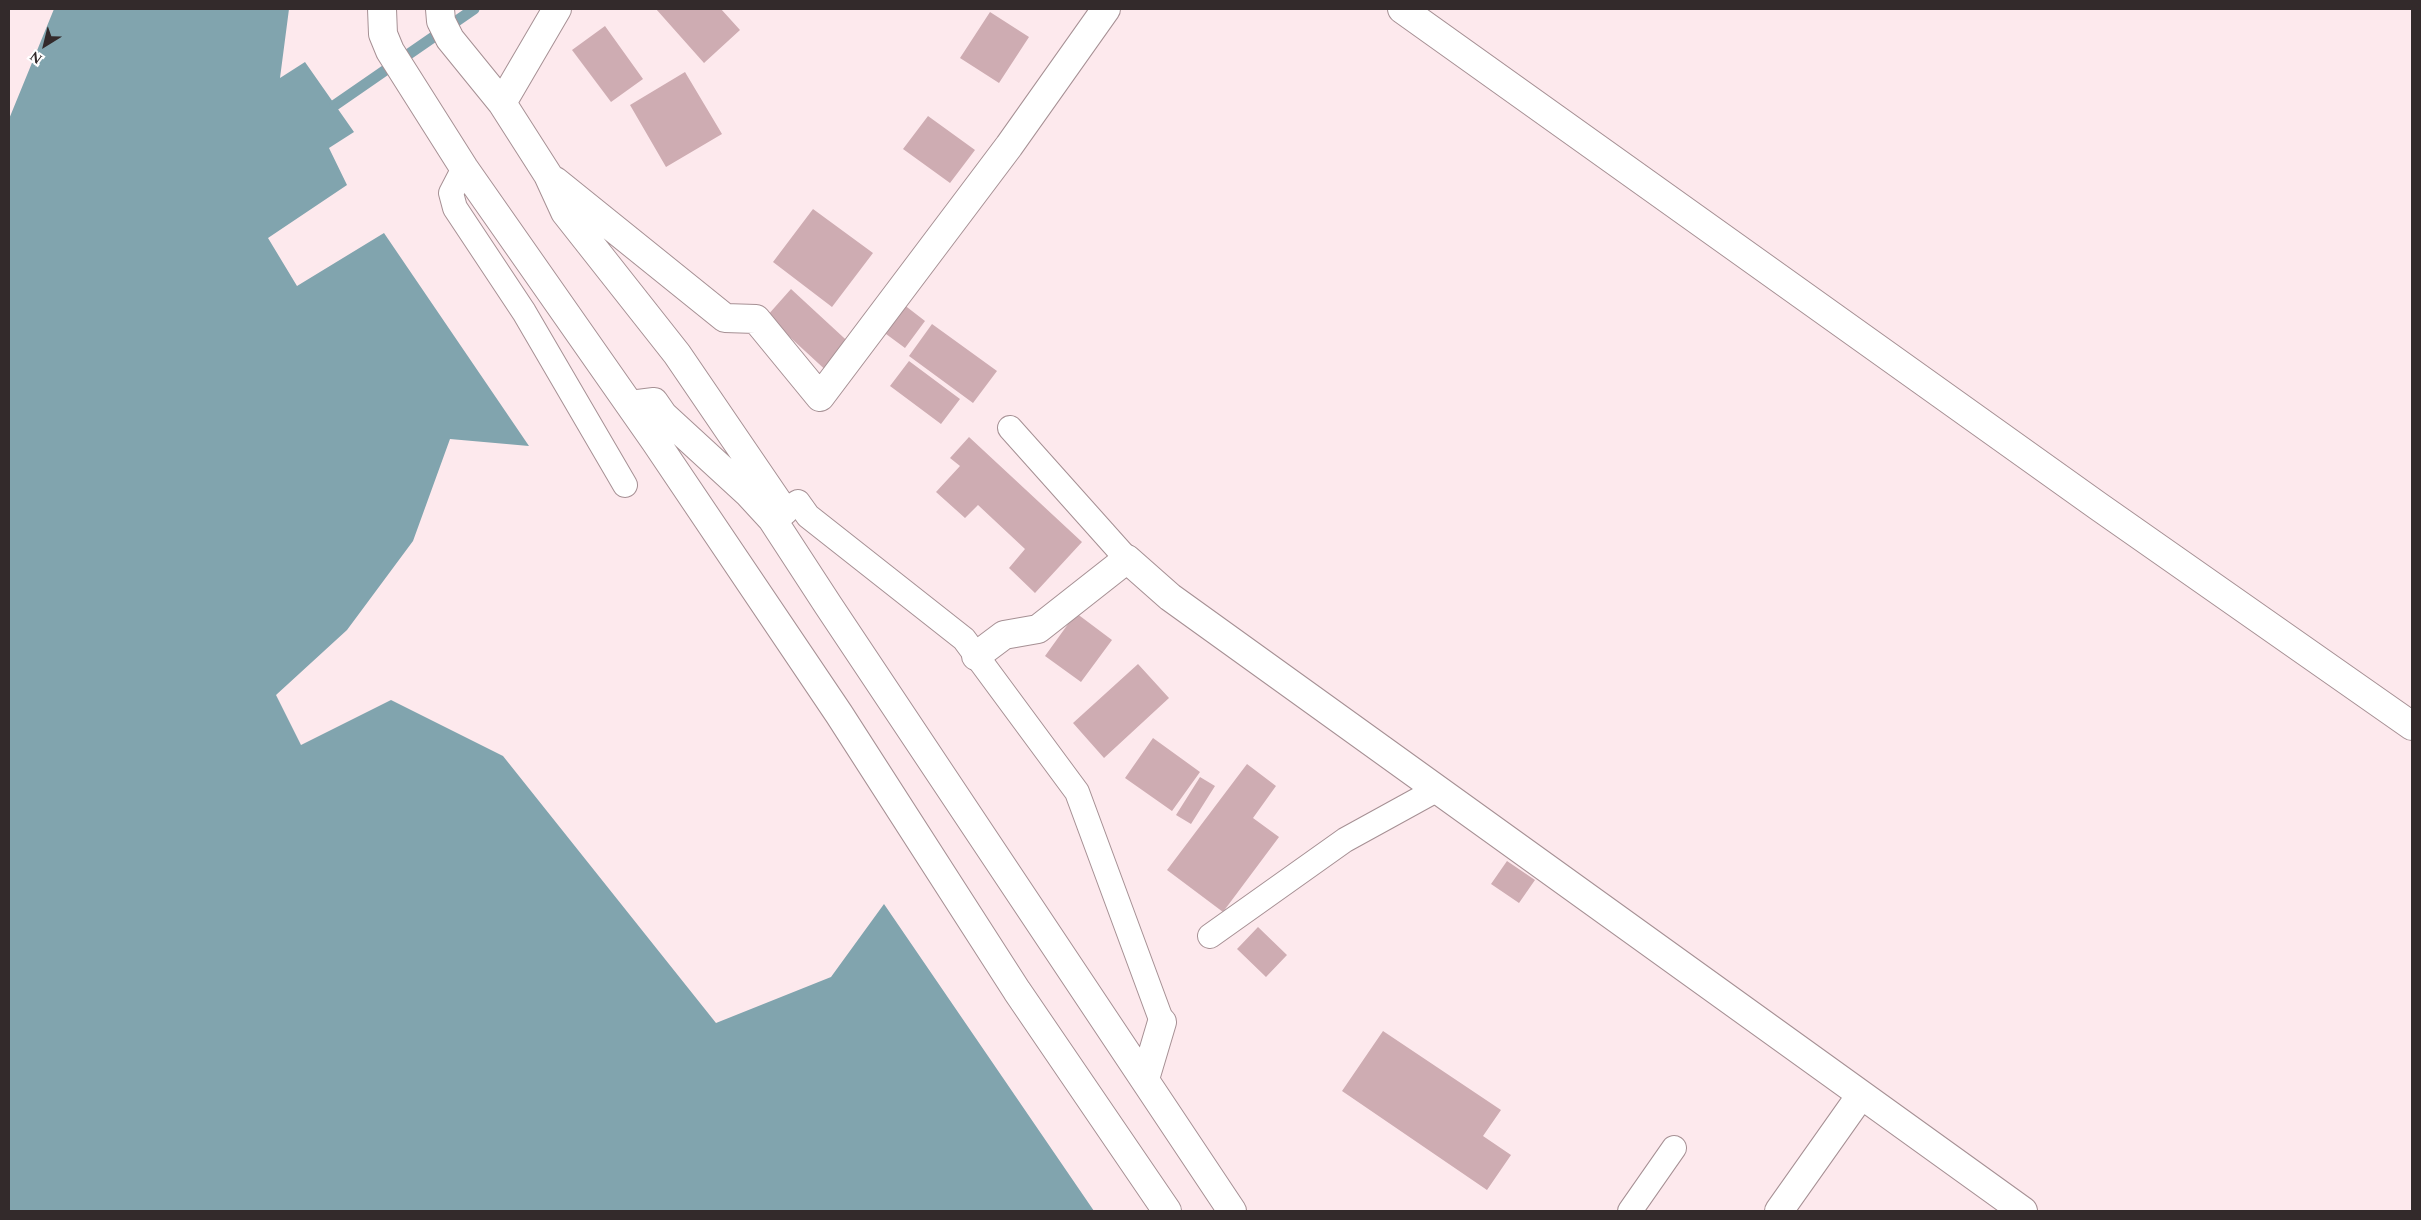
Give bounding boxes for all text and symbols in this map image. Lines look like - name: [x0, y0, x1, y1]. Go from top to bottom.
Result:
- north arrow: [20, 20, 70, 70]
- text: N: [25, 46, 47, 69]

